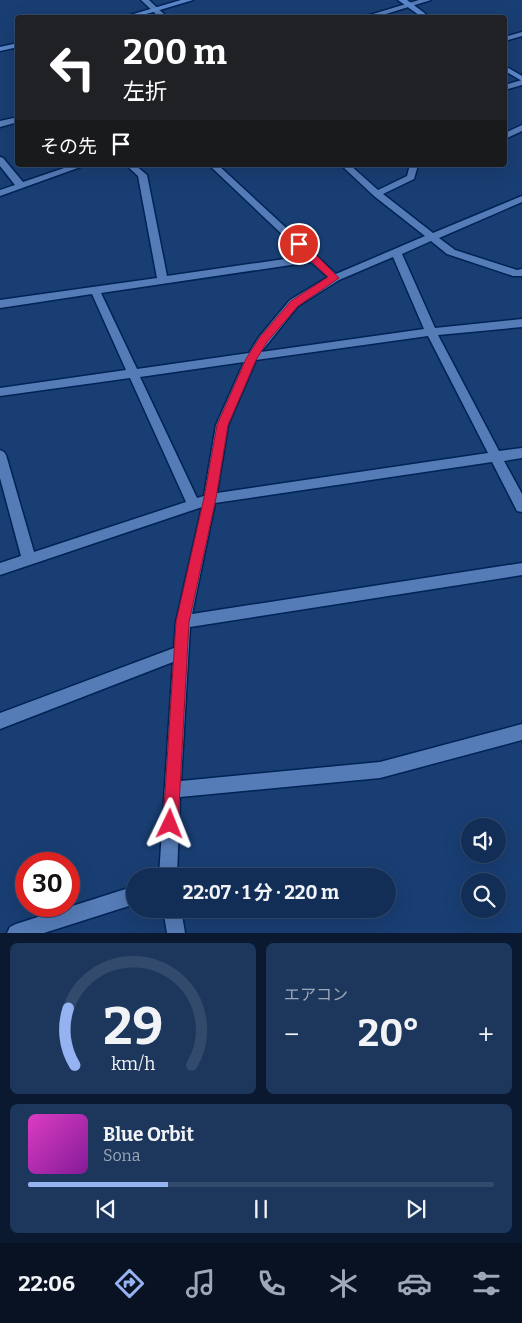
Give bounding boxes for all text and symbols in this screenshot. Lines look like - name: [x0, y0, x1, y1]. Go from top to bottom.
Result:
- text: 200 m: [123, 31, 227, 73]
- icon: left: [40, 35, 105, 100]
- text: 左折: [123, 78, 167, 105]
- icon: arrive: [107, 130, 135, 158]
- text: その先: [40, 135, 97, 158]
- pin: [278, 223, 320, 265]
- icon: arrive: [285, 230, 313, 258]
- position arrow: [143, 797, 195, 849]
- map controls: [461, 818, 506, 918]
- button: sound: [461, 818, 506, 863]
- speed limit sign: 30: [15, 852, 80, 917]
- button: search: [461, 873, 506, 918]
- text: 22:07 · 1 分 · 220 m: [183, 881, 339, 904]
- text: エアコン: [284, 985, 348, 1004]
- text: 29: [103, 995, 163, 1058]
- text: 20°: [358, 1010, 420, 1056]
- text: −: [284, 1018, 299, 1051]
- text: +: [478, 1018, 494, 1051]
- text: km/h: [111, 1053, 155, 1075]
- text: Blue Orbit: [103, 1123, 194, 1146]
- text: Sona: [103, 1146, 140, 1165]
- icon: previous: [92, 1195, 120, 1223]
- icon: pause: [247, 1195, 275, 1223]
- icon: next: [402, 1195, 430, 1223]
- icon: directions: [112, 1266, 147, 1301]
- icon: music: [183, 1266, 218, 1301]
- icon: phone: [254, 1266, 289, 1301]
- icon: climate: [326, 1266, 361, 1301]
- icon: car: [397, 1266, 432, 1301]
- icon: filters: [469, 1266, 504, 1301]
- text: 22:06: [18, 1270, 75, 1297]

